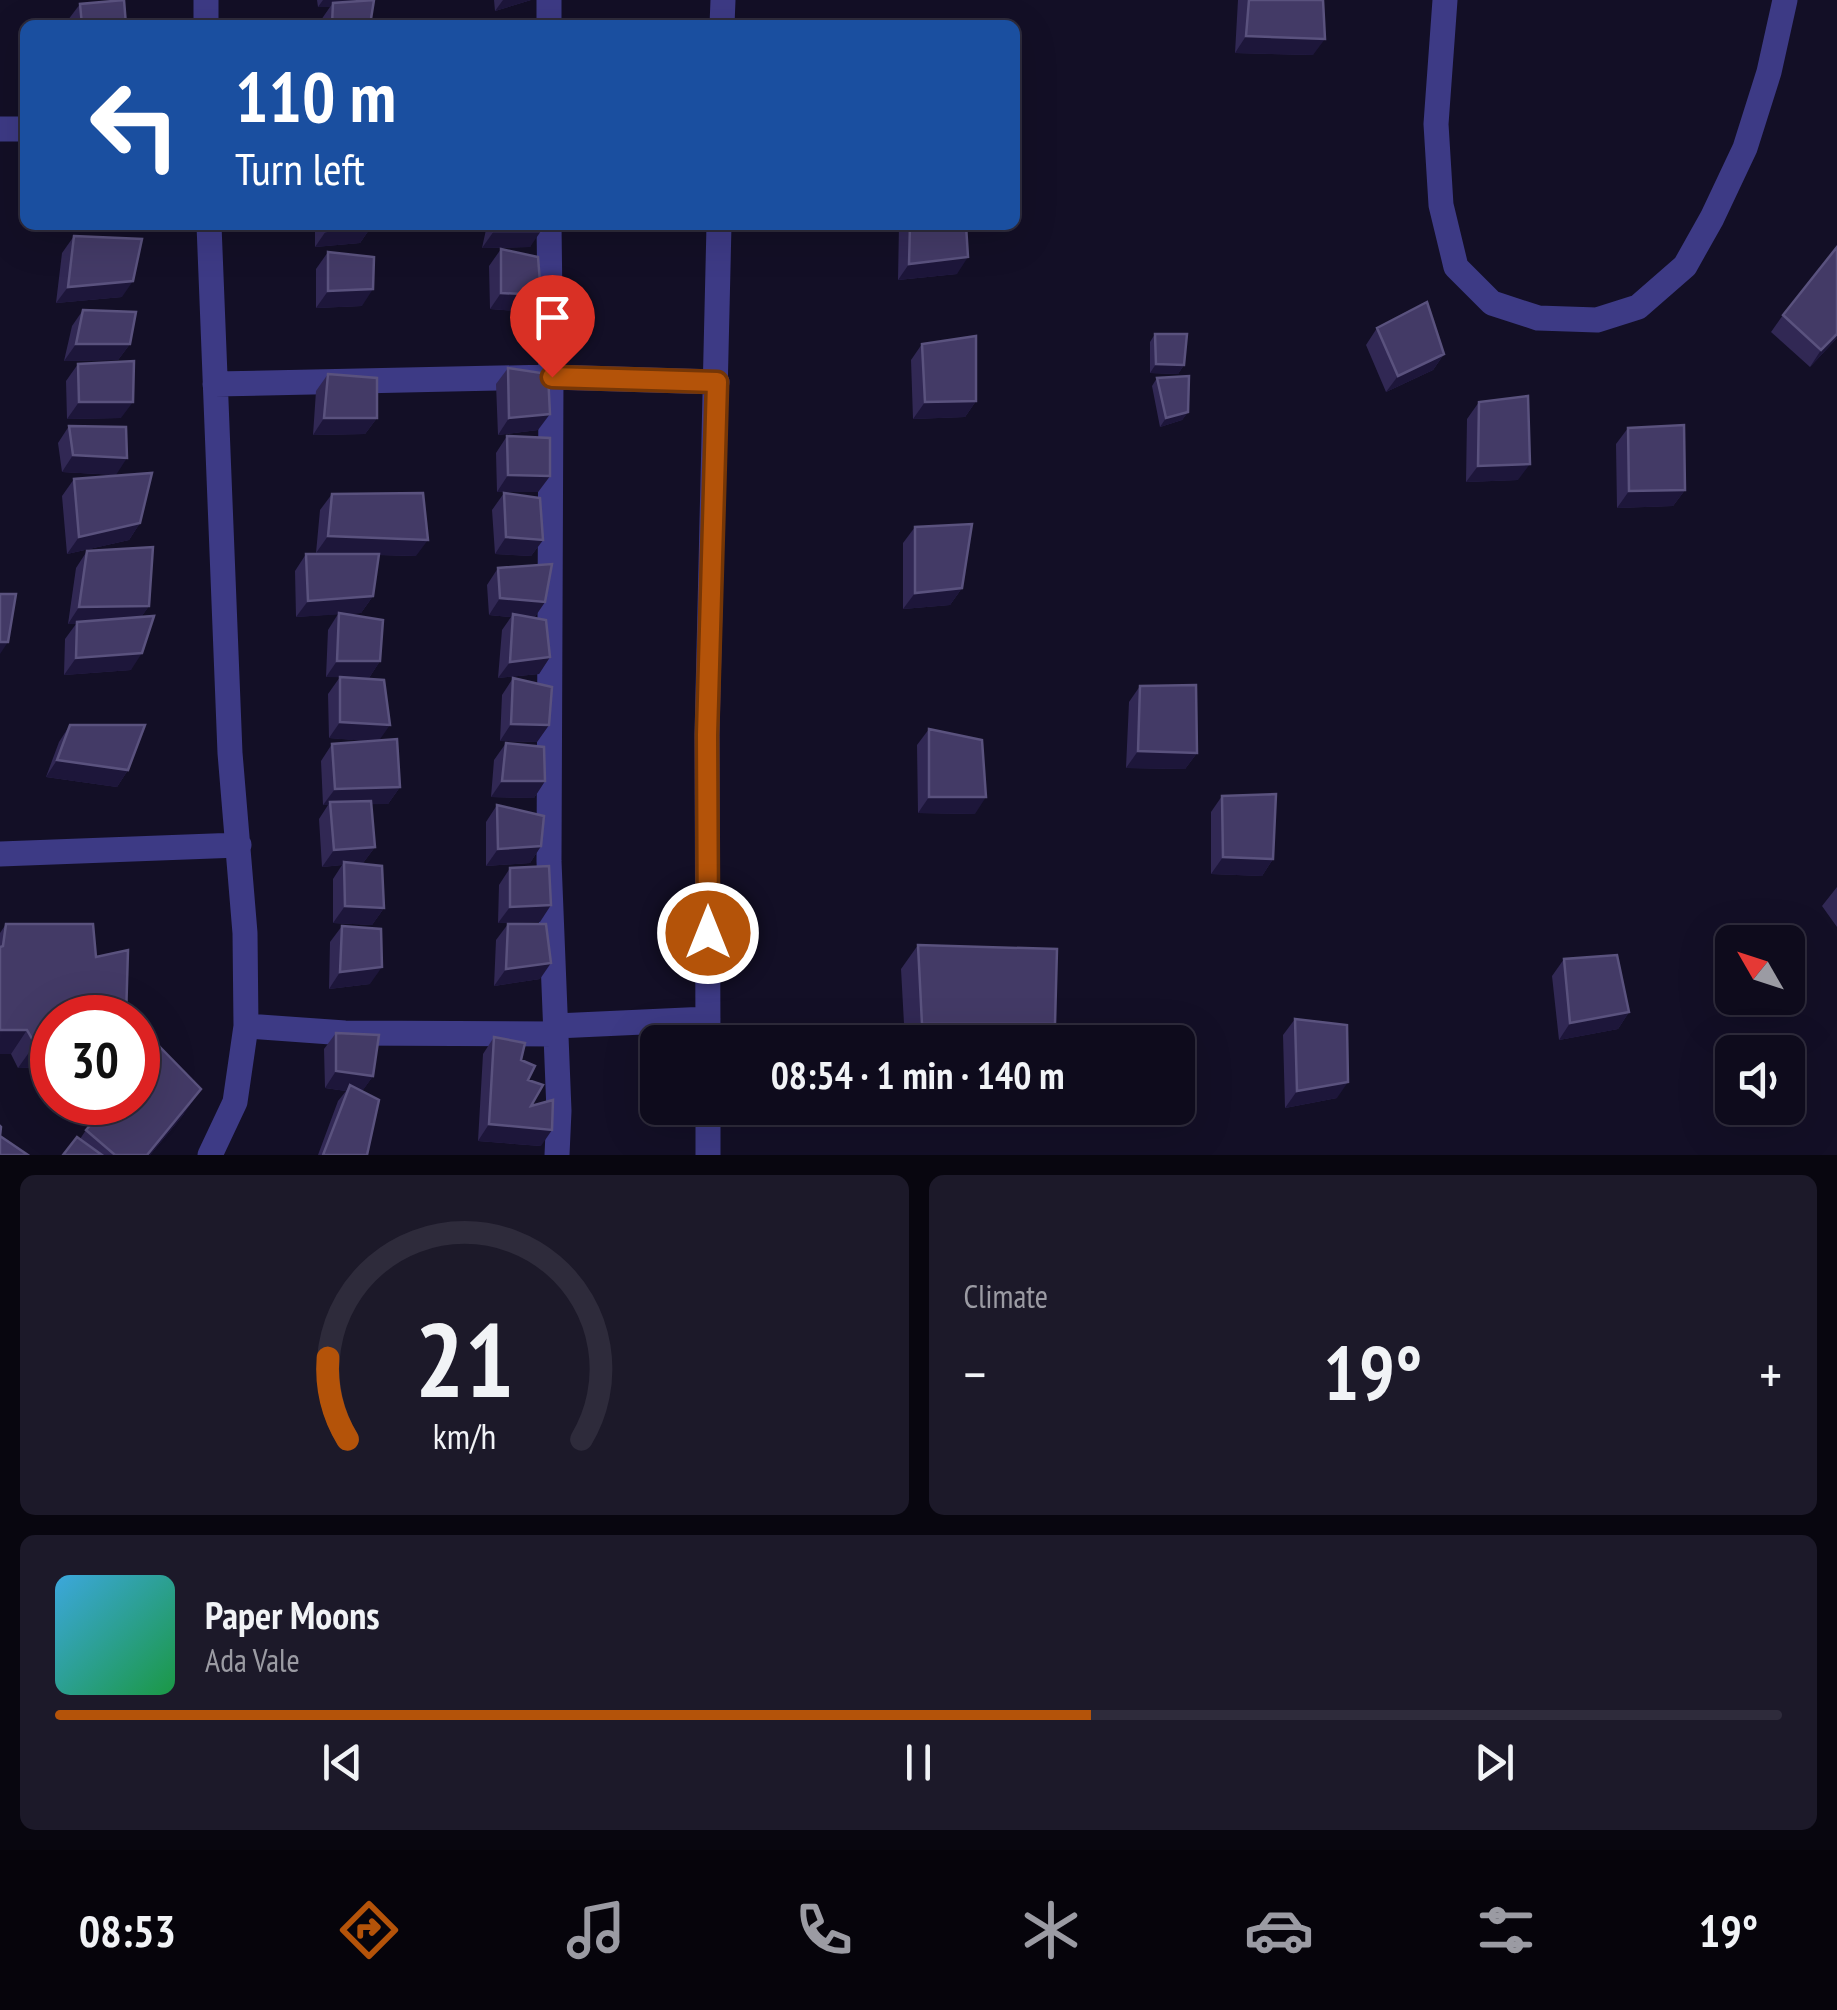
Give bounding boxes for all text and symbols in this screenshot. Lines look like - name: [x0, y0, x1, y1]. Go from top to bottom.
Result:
- text: 110 m: [235, 51, 396, 141]
- icon: left: [70, 60, 200, 190]
- text: Turn left: [235, 139, 365, 197]
- pin: [510, 275, 595, 378]
- icon: arrive: [525, 290, 580, 345]
- position arrow: [656, 881, 760, 985]
- north arrow: [1715, 925, 1805, 1015]
- map controls: [1715, 925, 1805, 1125]
- speed limit sign: 30: [30, 995, 160, 1125]
- button: sound: [1715, 1035, 1805, 1125]
- text: 08:54 · 1 min · 140 m: [771, 1050, 1064, 1099]
- text: Climate: [964, 1275, 1048, 1317]
- text: 21: [415, 1291, 514, 1426]
- text: 19°: [1323, 1324, 1422, 1421]
- text: −: [964, 1338, 986, 1409]
- text: +: [1759, 1338, 1782, 1409]
- text: km/h: [433, 1413, 496, 1459]
- text: Paper Moons: [205, 1590, 380, 1639]
- text: Ada Vale: [205, 1639, 300, 1681]
- icon: previous: [315, 1735, 370, 1790]
- icon: pause: [891, 1735, 946, 1790]
- icon: next: [1467, 1735, 1522, 1790]
- icon: directions: [334, 1895, 404, 1965]
- icon: music: [561, 1895, 631, 1965]
- icon: phone: [789, 1895, 859, 1965]
- icon: climate: [1016, 1895, 1086, 1965]
- icon: car: [1244, 1895, 1314, 1965]
- icon: filters: [1471, 1895, 1541, 1965]
- text: 08:53: [79, 1901, 176, 1959]
- text: 19°: [1699, 1901, 1758, 1959]

